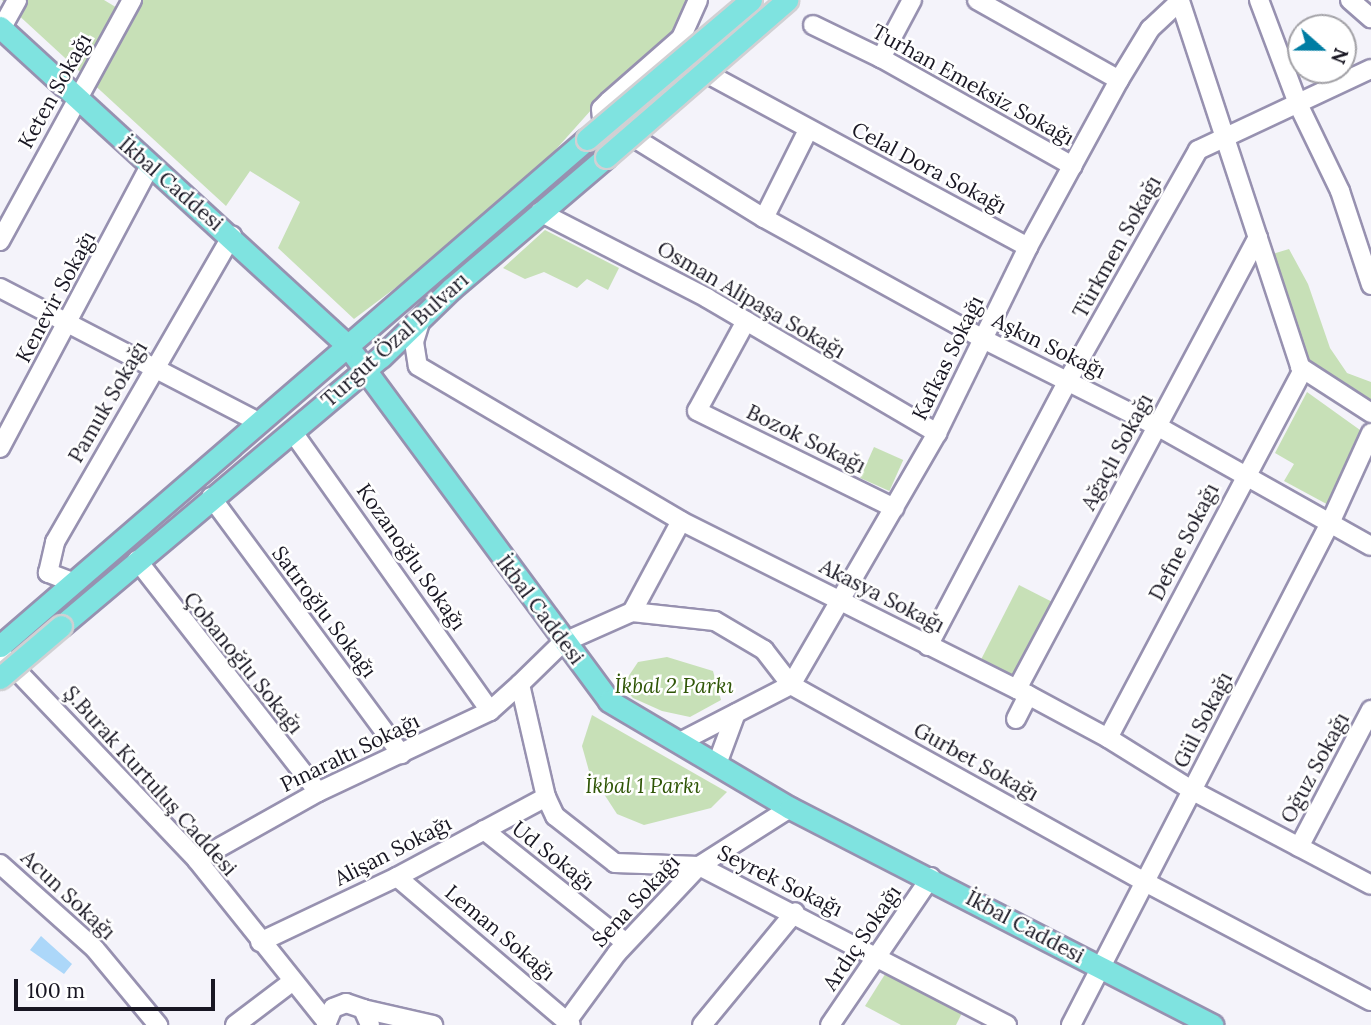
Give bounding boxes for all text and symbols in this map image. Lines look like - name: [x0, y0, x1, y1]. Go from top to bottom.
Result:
- north arrow: [1287, 14, 1357, 84]
- street label: Turhan Emeksiz Sokağı: [868, 19, 1078, 151]
- street label: Keten Sokağı: [13, 29, 97, 153]
- text: N: [1326, 45, 1354, 67]
- street label: Celal Dora Sokağı: [847, 117, 1011, 219]
- street label: İkbal Caddesi: [114, 132, 228, 236]
- street label: Türkmen Sokağı: [1068, 171, 1166, 323]
- street label: Kenevir Sokağı: [11, 227, 101, 367]
- street label: Osman Alipaşa Sokağı: [653, 236, 849, 364]
- street label: Turgut Özal Bulvarı: [316, 267, 474, 413]
- street label: Kafkas Sokağı: [907, 292, 989, 424]
- street label: Aşkın Sokağı: [988, 308, 1110, 384]
- street label: Pamuk Sokağı: [63, 337, 153, 467]
- street label: Ağaçlı Sokağı: [1076, 389, 1158, 515]
- street label: Bozok Sokağı: [742, 399, 870, 479]
- street label: Kozanoğlu Sokağı: [351, 479, 471, 635]
- street label: Defne Sokağı: [1144, 479, 1224, 605]
- street label: Satıroğlu Sokağı: [266, 541, 382, 683]
- street label: İkbal Caddesi: [491, 550, 589, 670]
- street label: Akasya Sokağı: [815, 554, 949, 638]
- street label: Çobanoğlu Sokağı: [178, 587, 308, 739]
- street label: Gül Sokağı: [1168, 668, 1238, 772]
- park label: İkbal 2 Parkı: [615, 673, 733, 699]
- street label: Ş.Burak Kurtuluş Caddesi: [58, 681, 242, 881]
- street label: Pınaraltı Sokağı: [276, 708, 424, 798]
- street label: Oğuz Sokağı: [1275, 709, 1355, 827]
- street label: Gurbet Sokağı: [909, 717, 1043, 807]
- park label: İkbal 1 Parkı: [585, 773, 701, 799]
- street label: Alişan Sokağı: [330, 811, 456, 891]
- street label: Ud Sokağı: [507, 816, 599, 896]
- street label: Seyrek Sokağı: [713, 840, 847, 922]
- street label: Acun Sokağı: [16, 845, 120, 945]
- street label: Sena Sokağı: [587, 850, 685, 952]
- street label: Leman Sokağı: [440, 880, 560, 986]
- street label: Ardıç Sokağı: [818, 881, 906, 995]
- street label: İkbal Caddesi: [962, 885, 1088, 969]
- scale bar: [18, 965, 219, 1009]
- text: 100 m: [27, 977, 85, 1004]

